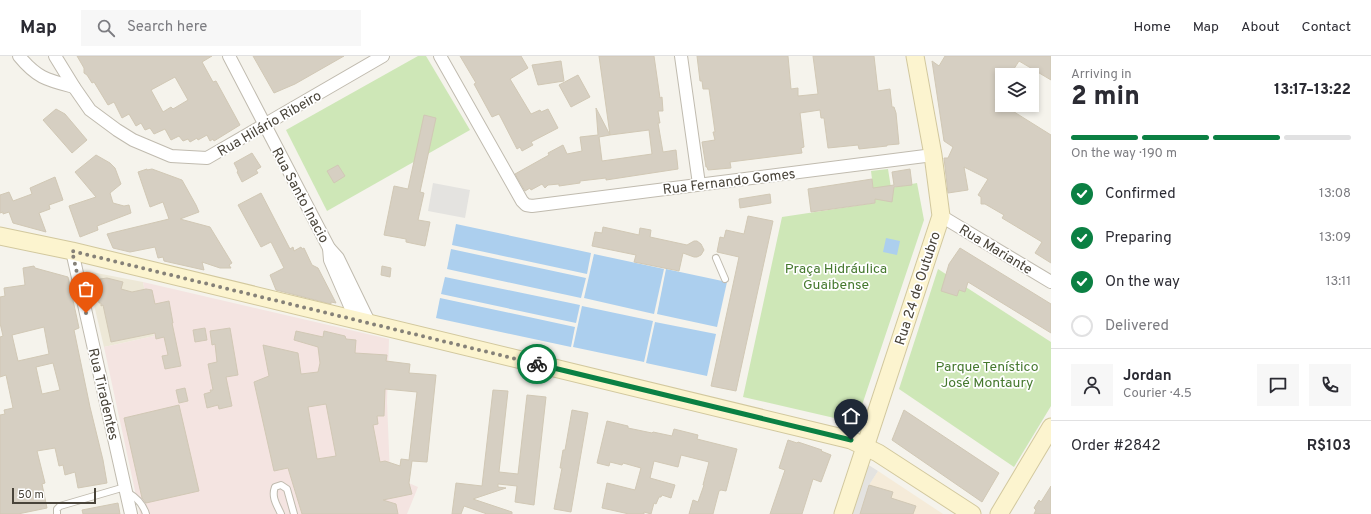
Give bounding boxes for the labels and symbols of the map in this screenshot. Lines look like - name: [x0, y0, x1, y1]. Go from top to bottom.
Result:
- street label: Rua Hilário Ribeiro: [215, 88, 325, 161]
- street label: Rua Santo Inacio: [267, 145, 332, 246]
- street label: Rua Fernando Gomes: [662, 166, 796, 199]
- street label: Rua Mariante: [955, 222, 1035, 279]
- street label: Rua 24 de Outubro: [892, 229, 945, 347]
- park label: Praça Hidráulica Guaibense: [785, 261, 887, 294]
- pin: [69, 272, 103, 313]
- courier: [517, 344, 557, 384]
- street label: Rua Tiradentes: [84, 347, 121, 442]
- park label: Parque Tenístico José Montaury: [935, 359, 1039, 392]
- pin: [834, 399, 868, 440]
- scale bar: [12, 486, 96, 505]

